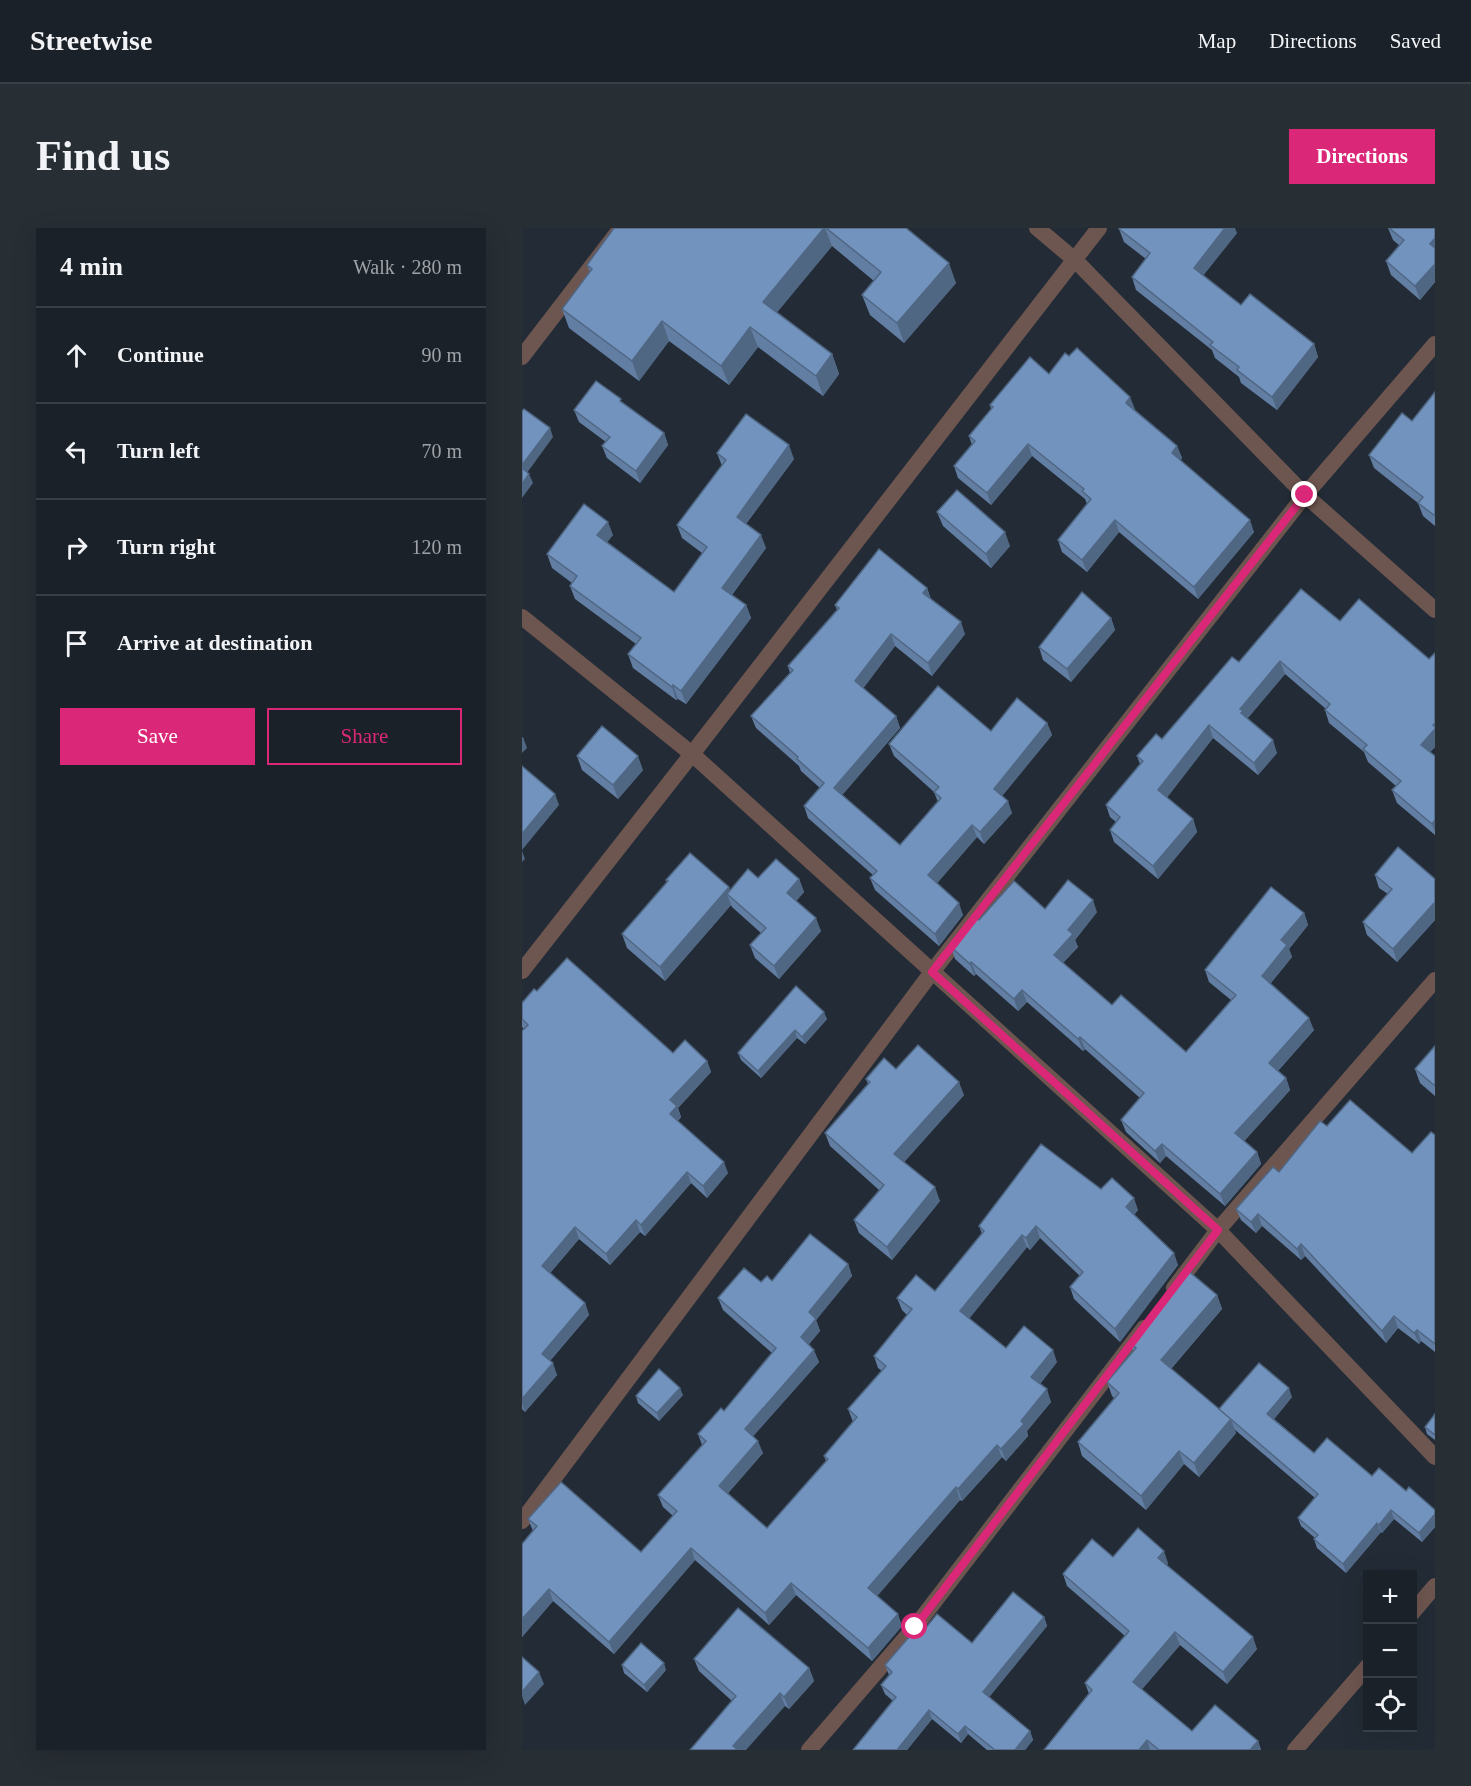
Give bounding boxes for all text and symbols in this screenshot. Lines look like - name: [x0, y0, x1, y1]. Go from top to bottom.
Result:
- text: Streetwise: [30, 25, 152, 56]
- text: Map: [1198, 29, 1236, 53]
- text: Directions: [1269, 29, 1357, 53]
- text: Saved: [1390, 29, 1441, 53]
- button: Directions: [1289, 129, 1435, 184]
- text: Find us: [36, 133, 170, 179]
- text: 4 min: [60, 252, 123, 281]
- text: Walk · 280 m: [353, 256, 462, 278]
- icon: ahead: [60, 339, 93, 372]
- text: Continue: [117, 342, 204, 367]
- text: 90 m: [421, 344, 462, 366]
- icon: left: [60, 435, 93, 468]
- text: Turn left: [117, 438, 200, 463]
- text: 70 m: [421, 440, 462, 462]
- route end: [1291, 481, 1317, 507]
- icon: right: [60, 531, 93, 564]
- text: Turn right: [117, 534, 216, 559]
- text: 120 m: [411, 536, 462, 558]
- icon: arrive: [60, 627, 93, 660]
- text: Arrive at destination: [117, 630, 313, 655]
- button: Save: [60, 708, 255, 765]
- button: Share: [267, 708, 462, 765]
- map controls: [1363, 1570, 1417, 1732]
- button: +: [1363, 1570, 1417, 1624]
- route start: [901, 1613, 927, 1639]
- button: −: [1363, 1624, 1417, 1678]
- button: locate: [1363, 1678, 1417, 1732]

